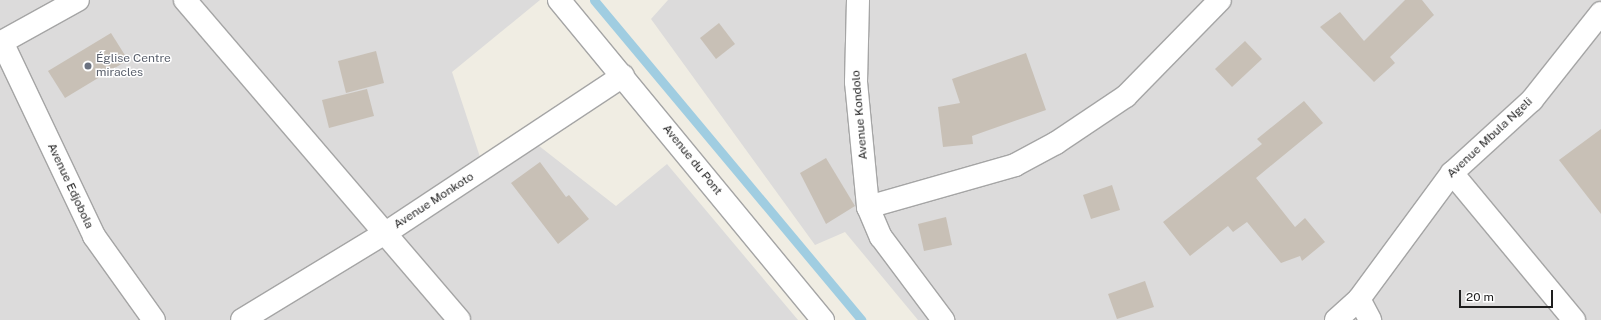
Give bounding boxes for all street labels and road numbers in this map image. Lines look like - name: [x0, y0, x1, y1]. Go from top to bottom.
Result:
- street label: Avenue Kondolo: [849, 70, 871, 160]
- street label: Avenue Mbula Ngeli: [1444, 95, 1536, 181]
- street label: Avenue du Pont: [659, 122, 725, 198]
- street label: Avenue Edjobola: [44, 141, 96, 231]
- street label: Avenue Monkoto: [391, 170, 477, 232]

